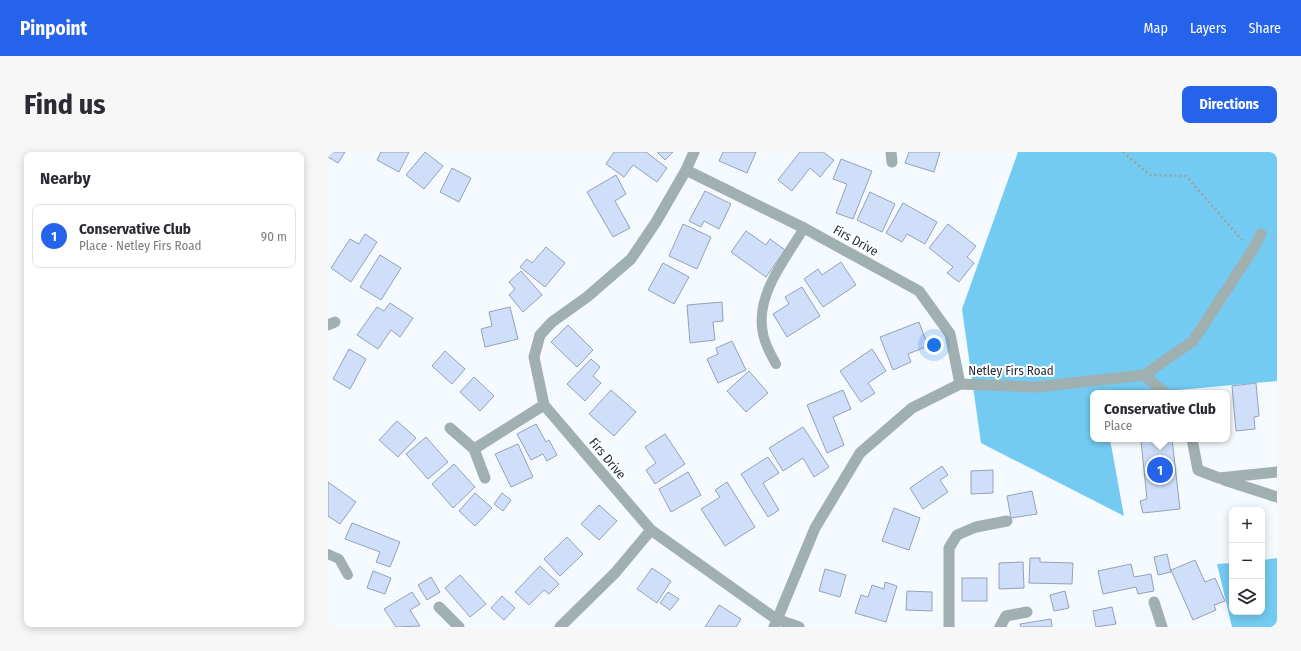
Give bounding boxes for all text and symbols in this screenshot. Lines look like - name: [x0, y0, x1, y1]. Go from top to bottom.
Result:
- text: Pinpoint: [20, 17, 87, 40]
- text: Map: [1144, 20, 1168, 37]
- text: Layers: [1190, 20, 1226, 37]
- text: Share: [1248, 20, 1281, 37]
- button: Directions: [1182, 86, 1277, 123]
- text: Find us: [24, 88, 106, 121]
- text: Nearby: [40, 168, 91, 189]
- text: Conservative Club: [79, 220, 191, 238]
- street label: Firs Drive: [831, 222, 881, 259]
- text: 1: [51, 229, 57, 244]
- text: 90 m: [261, 229, 287, 244]
- text: Place · Netley Firs Road: [79, 238, 202, 253]
- your location: [924, 335, 944, 355]
- street label: Netley Firs Road: [968, 363, 1054, 378]
- popup: [1090, 390, 1230, 442]
- text: Conservative Club: [1104, 400, 1216, 418]
- text: Place: [1104, 418, 1132, 433]
- street label: Firs Drive: [586, 435, 629, 482]
- pin: 1: [1147, 455, 1173, 485]
- map controls: [1229, 507, 1265, 615]
- button: +: [1229, 507, 1265, 543]
- button: −: [1229, 543, 1265, 579]
- button: layers: [1229, 579, 1265, 615]

